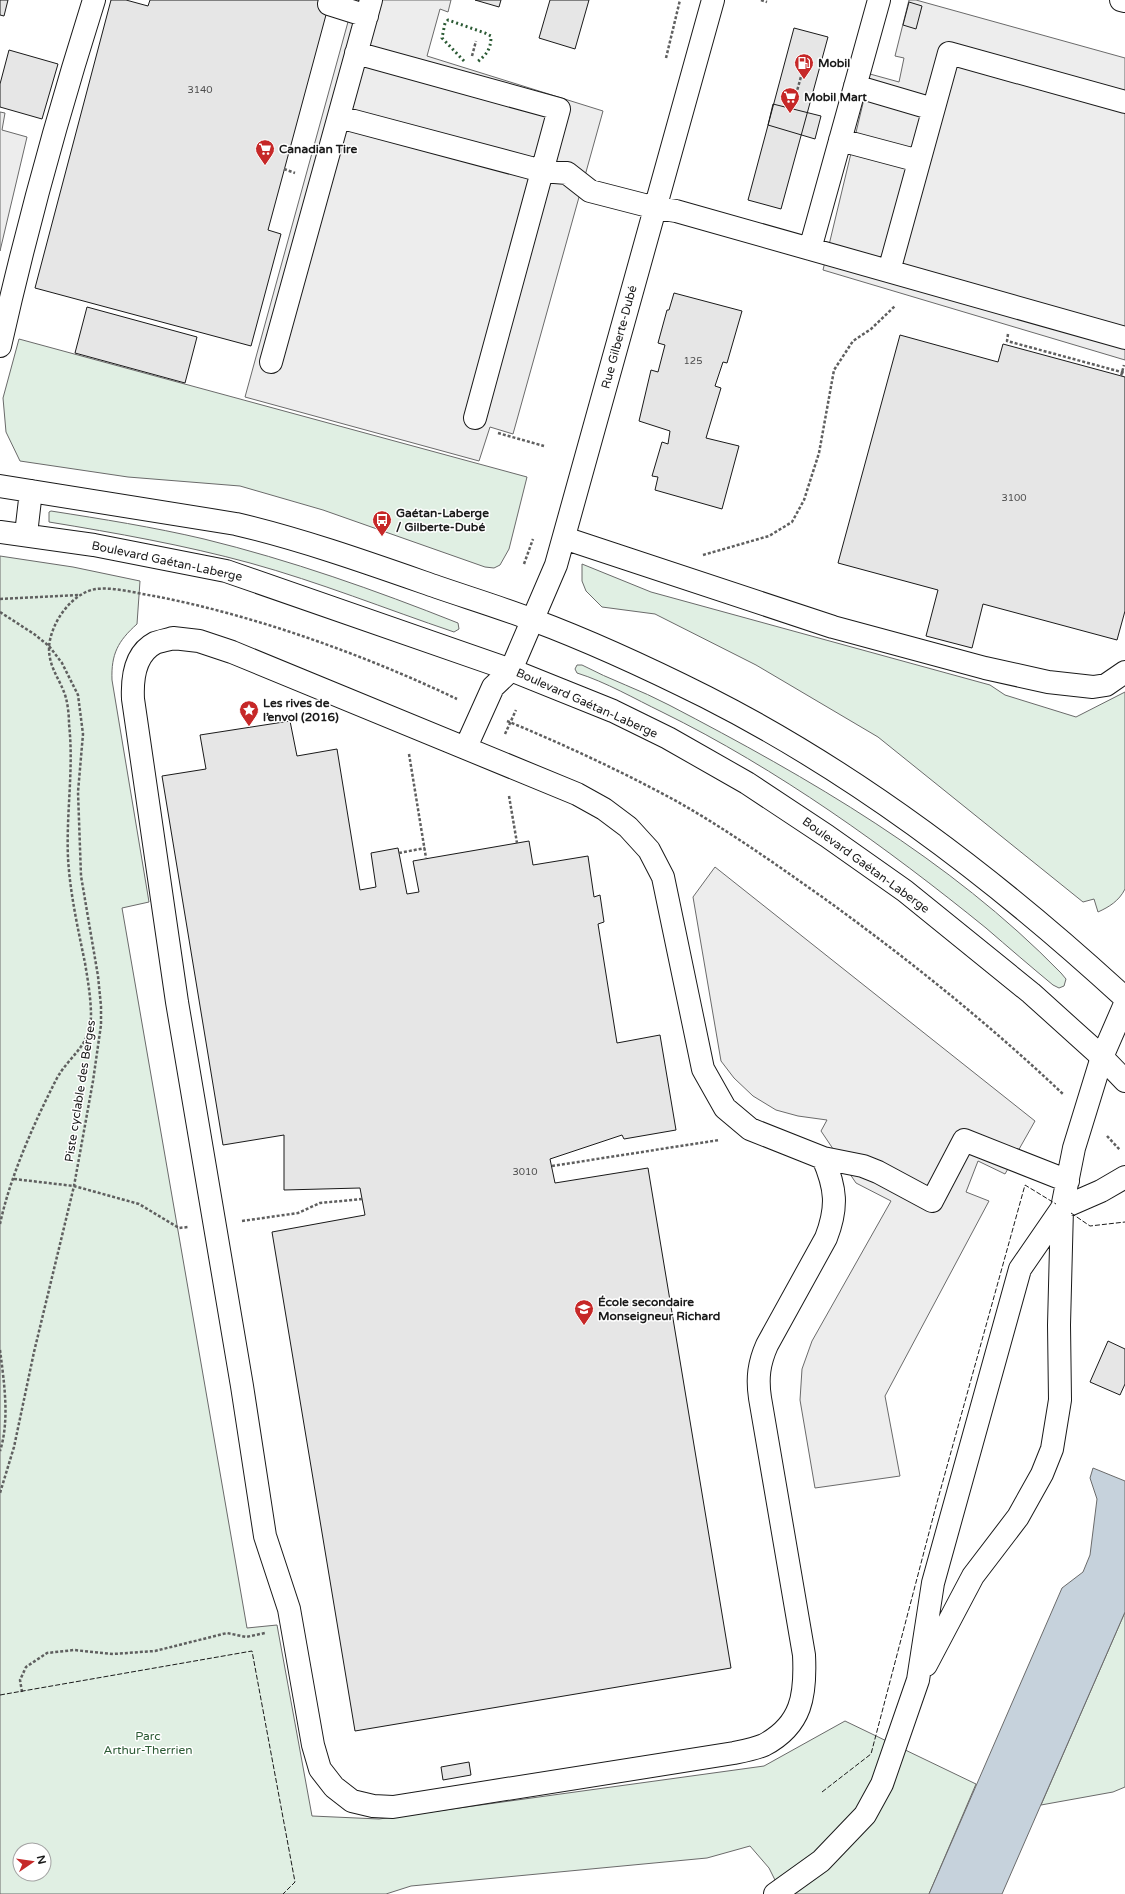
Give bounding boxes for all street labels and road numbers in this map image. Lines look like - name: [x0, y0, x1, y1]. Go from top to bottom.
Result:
- street label: Rue Gilberte-Dubé: [598, 284, 640, 390]
- street label: Boulevard Gaétan-Laberge: [90, 538, 244, 584]
- street label: Boulevard Gaétan-Laberge: [514, 665, 660, 741]
- street label: Boulevard Gaétan-Laberge: [800, 814, 932, 916]
- street label: Piste cyclable des Berges: [62, 1019, 98, 1163]

